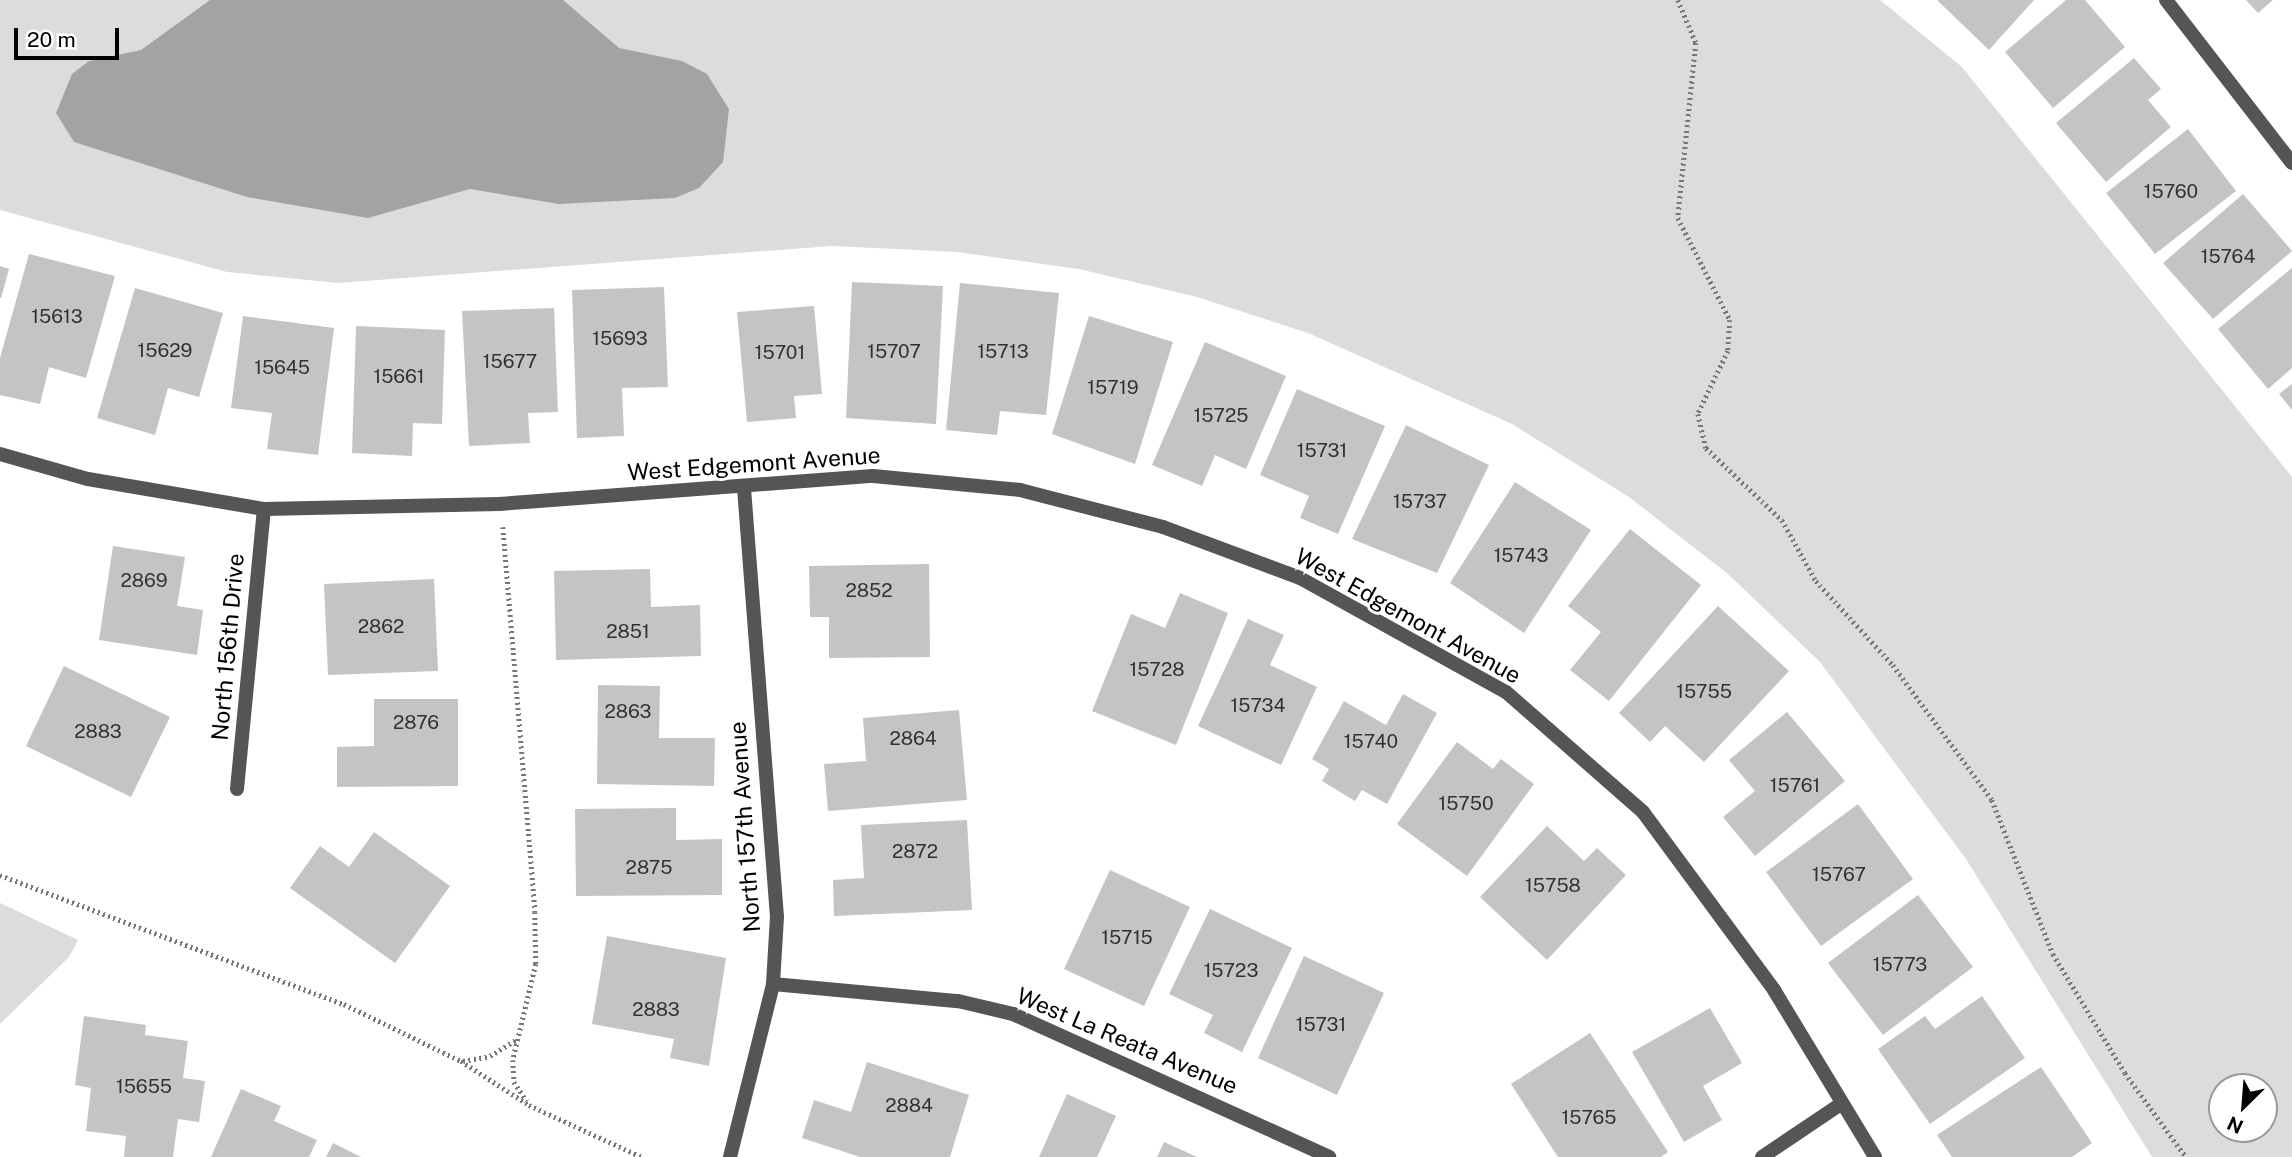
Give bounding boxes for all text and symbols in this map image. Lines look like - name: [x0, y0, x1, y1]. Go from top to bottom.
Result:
- scale bar: [18, 14, 122, 58]
- text: 20 m: [27, 27, 76, 52]
- house number: 15760: [2144, 181, 2198, 203]
- house number: 15764: [2201, 246, 2255, 268]
- house number: 15613: [31, 306, 83, 328]
- house number: 15693: [592, 328, 648, 350]
- house number: 15629: [138, 340, 192, 362]
- house number: 15707: [867, 341, 921, 363]
- house number: 15713: [977, 341, 1029, 363]
- house number: 15701: [755, 342, 805, 364]
- house number: 15677: [483, 351, 537, 373]
- house number: 15645: [254, 357, 310, 379]
- house number: 15661: [373, 366, 425, 388]
- house number: 15719: [1087, 377, 1139, 399]
- house number: 15725: [1194, 405, 1248, 427]
- house number: 15731: [1297, 440, 1347, 462]
- street label: West Edgemont Avenue: [626, 441, 882, 487]
- house number: 15737: [1393, 491, 1447, 513]
- street label: West Edgemont Avenue: [1290, 542, 1526, 690]
- house number: 15743: [1494, 545, 1548, 567]
- street label: North 156th Drive: [206, 552, 250, 742]
- house number: 2869: [120, 570, 168, 592]
- house number: 2852: [845, 580, 893, 602]
- house number: 2862: [358, 616, 404, 638]
- house number: 2851: [606, 621, 650, 643]
- house number: 15728: [1129, 659, 1185, 681]
- house number: 15755: [1676, 681, 1732, 703]
- house number: 15734: [1231, 695, 1285, 717]
- house number: 2863: [604, 701, 652, 723]
- house number: 2876: [393, 712, 439, 734]
- house number: 2883: [74, 721, 122, 743]
- street label: North 157th Avenue: [724, 721, 766, 933]
- house number: 2864: [889, 728, 937, 750]
- house number: 15740: [1344, 731, 1398, 753]
- house number: 15761: [1770, 775, 1820, 797]
- house number: 15750: [1438, 793, 1494, 815]
- house number: 2872: [892, 841, 938, 863]
- house number: 2875: [626, 857, 672, 879]
- house number: 15767: [1812, 864, 1866, 886]
- house number: 15758: [1525, 875, 1581, 897]
- house number: 15715: [1101, 927, 1153, 949]
- house number: 15773: [1873, 954, 1927, 976]
- house number: 15723: [1204, 960, 1258, 982]
- street label: West La Reata Avenue: [1012, 982, 1242, 1100]
- house number: 2883: [632, 999, 680, 1021]
- house number: 15731: [1296, 1014, 1346, 1036]
- north arrow: [2208, 1073, 2278, 1143]
- house number: 15655: [116, 1076, 172, 1098]
- house number: 2884: [885, 1095, 933, 1117]
- house number: 15765: [1562, 1107, 1616, 1129]
- text: N: [2224, 1112, 2246, 1138]

